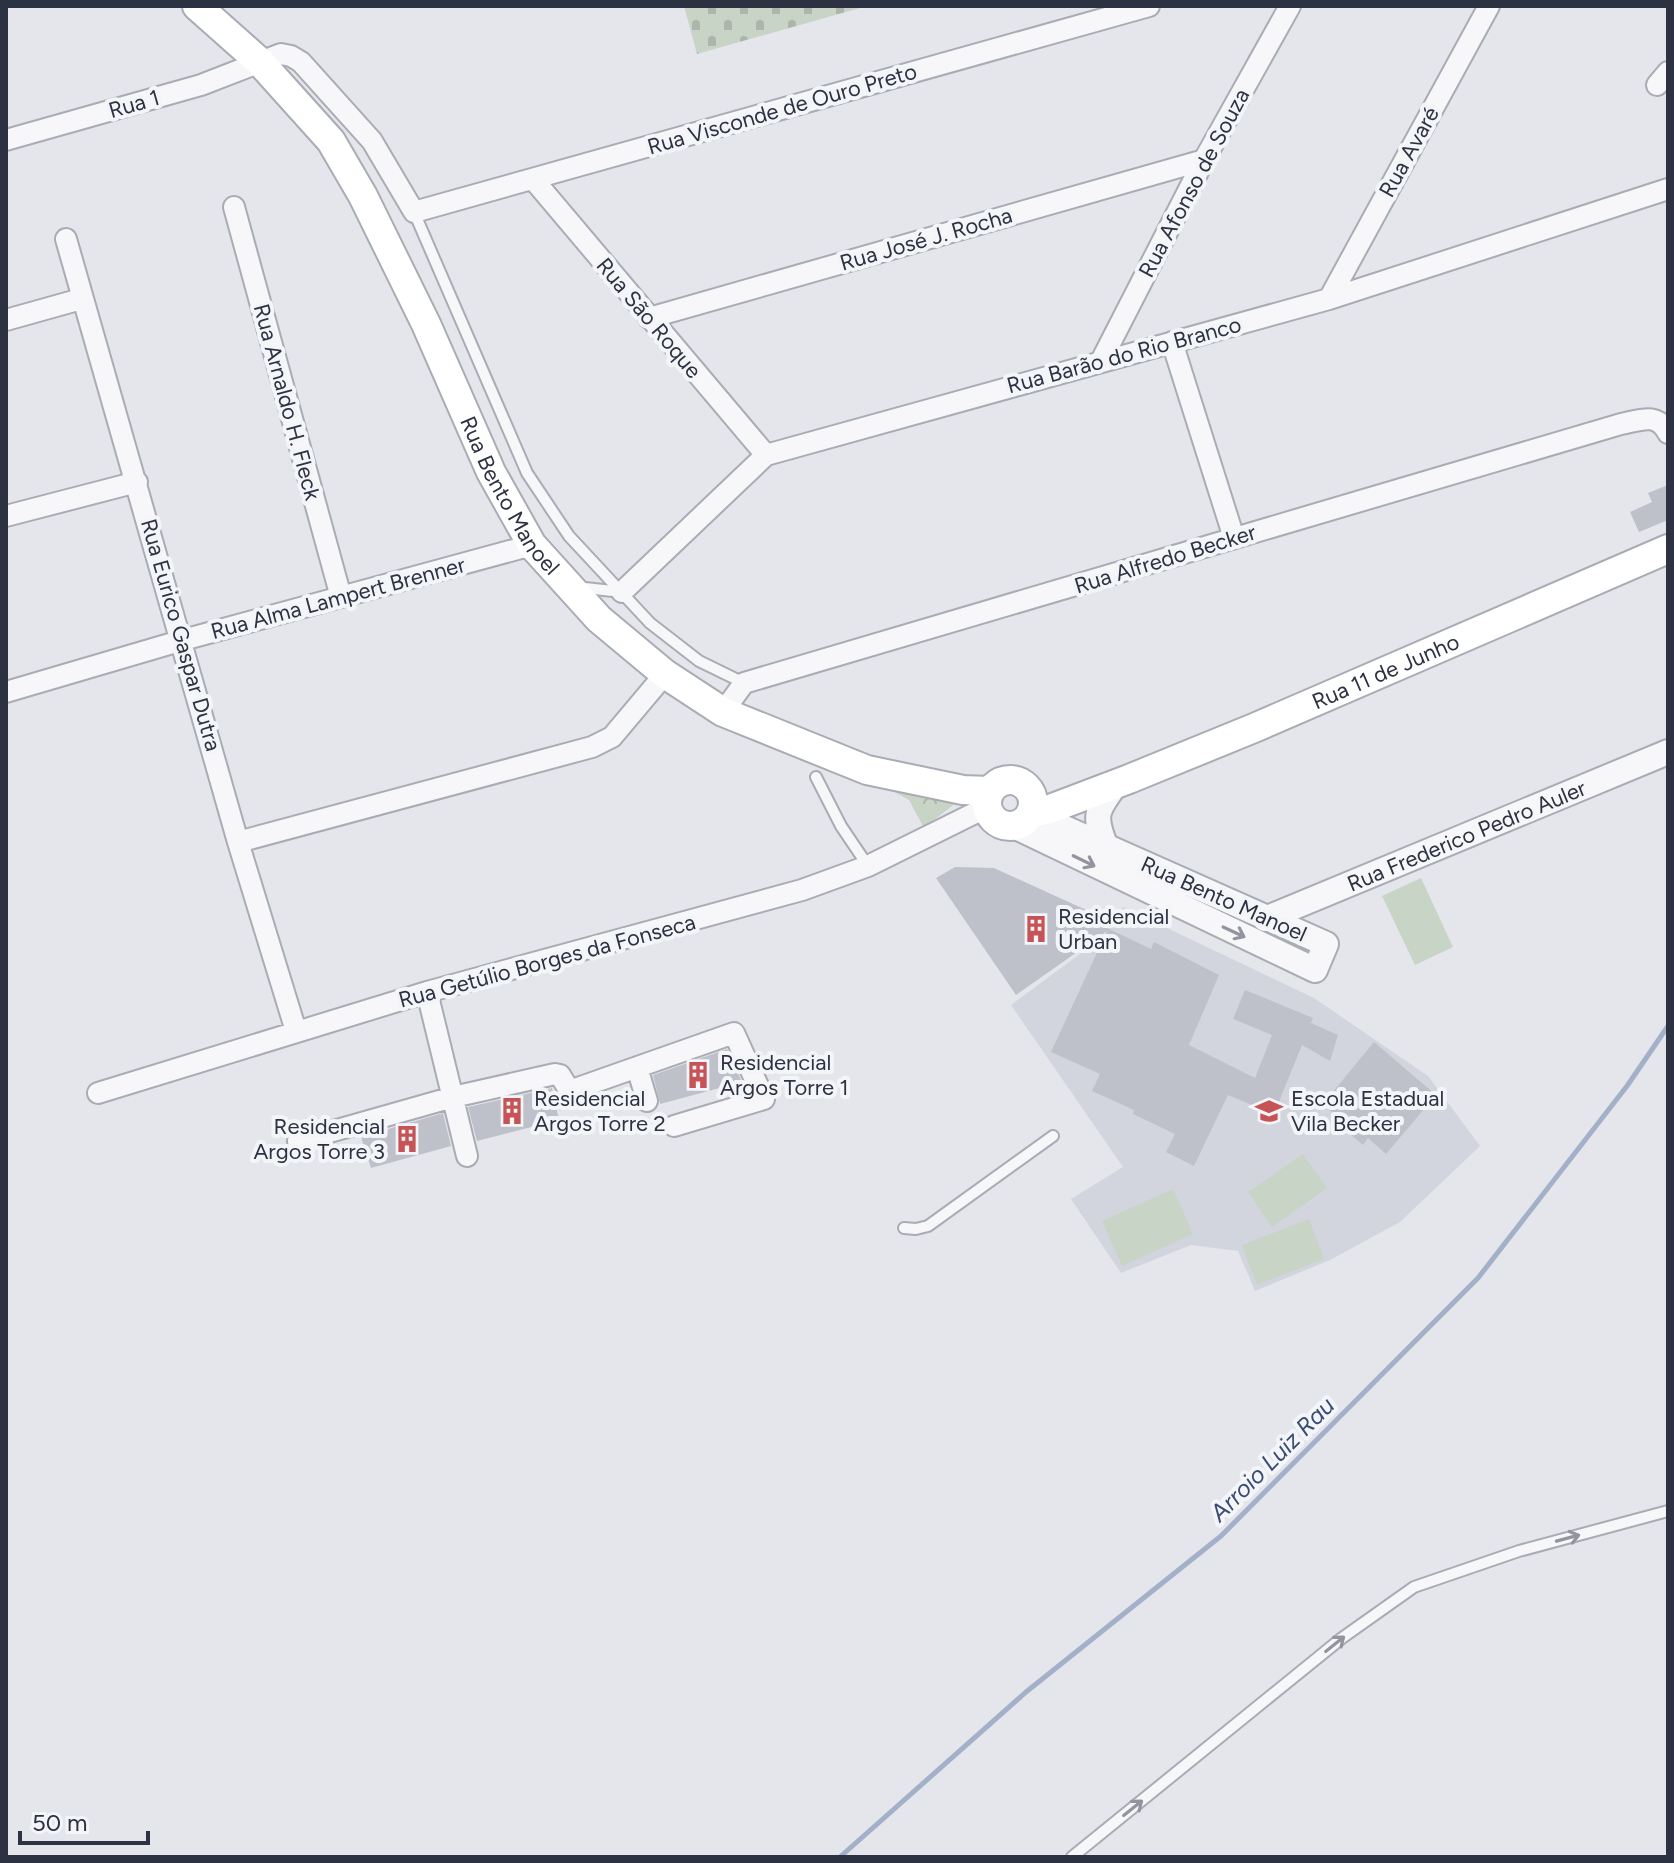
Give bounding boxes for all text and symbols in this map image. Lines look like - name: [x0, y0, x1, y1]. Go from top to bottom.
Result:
- street label: Rua Visconde de Ouro Preto: [644, 58, 920, 160]
- street label: Rua 1: [105, 84, 163, 124]
- street label: Rua Afonso de Souza: [1133, 84, 1255, 282]
- street label: Rua Avaré: [1373, 102, 1445, 202]
- street label: Rua José J. Rocha: [837, 202, 1015, 276]
- street label: Rua São Roque: [591, 252, 707, 384]
- street label: Rua Arnaldo H. Fleck: [248, 301, 326, 504]
- street label: Rua Barão do Rio Branco: [1004, 311, 1244, 399]
- street label: Rua Bento Manoel: [455, 412, 566, 580]
- street label: Rua Eurico Gaspar Dutra: [135, 516, 227, 754]
- street label: Rua Alfredo Becker: [1071, 518, 1260, 599]
- street label: Rua Alma Lampert Brenner: [208, 551, 469, 645]
- street label: Rua 11 de Junho: [1308, 628, 1463, 715]
- street label: Rua Frederico Pedro Auler: [1343, 774, 1590, 897]
- street label: Rua Bento Manoel: [1137, 850, 1311, 948]
- one-way arrow: [1072, 853, 1096, 869]
- place label: Residencial Urban: [1058, 903, 1169, 955]
- street label: Rua Getúlio Borges da Fonseca: [396, 908, 698, 1014]
- building icon: Residencial Urban: [1021, 914, 1051, 944]
- one-way arrow: [1221, 925, 1245, 940]
- place label: Residencial Argos Torre 1: [720, 1049, 849, 1101]
- building icon: Residencial Argos Torre 1: [683, 1060, 713, 1090]
- place label: Residencial Argos Torre 2: [534, 1085, 666, 1137]
- place label: Escola Estadual Vila Becker: [1291, 1085, 1444, 1137]
- building icon: Residencial Argos Torre 2: [497, 1096, 527, 1126]
- school or university icon: Escola Estadual Vila Becker: [1254, 1096, 1284, 1126]
- place label: Residencial Argos Torre 3: [253, 1113, 385, 1165]
- building icon: Residencial Argos Torre 3: [392, 1124, 422, 1154]
- water label: Arroio Luiz Rau: [1203, 1391, 1340, 1528]
- one-way arrow: [1555, 1529, 1581, 1544]
- one-way arrow: [1324, 1635, 1345, 1653]
- scale bar: [20, 1795, 148, 1845]
- one-way arrow: [1122, 1799, 1143, 1817]
- text: 50 m: [32, 1808, 88, 1837]

